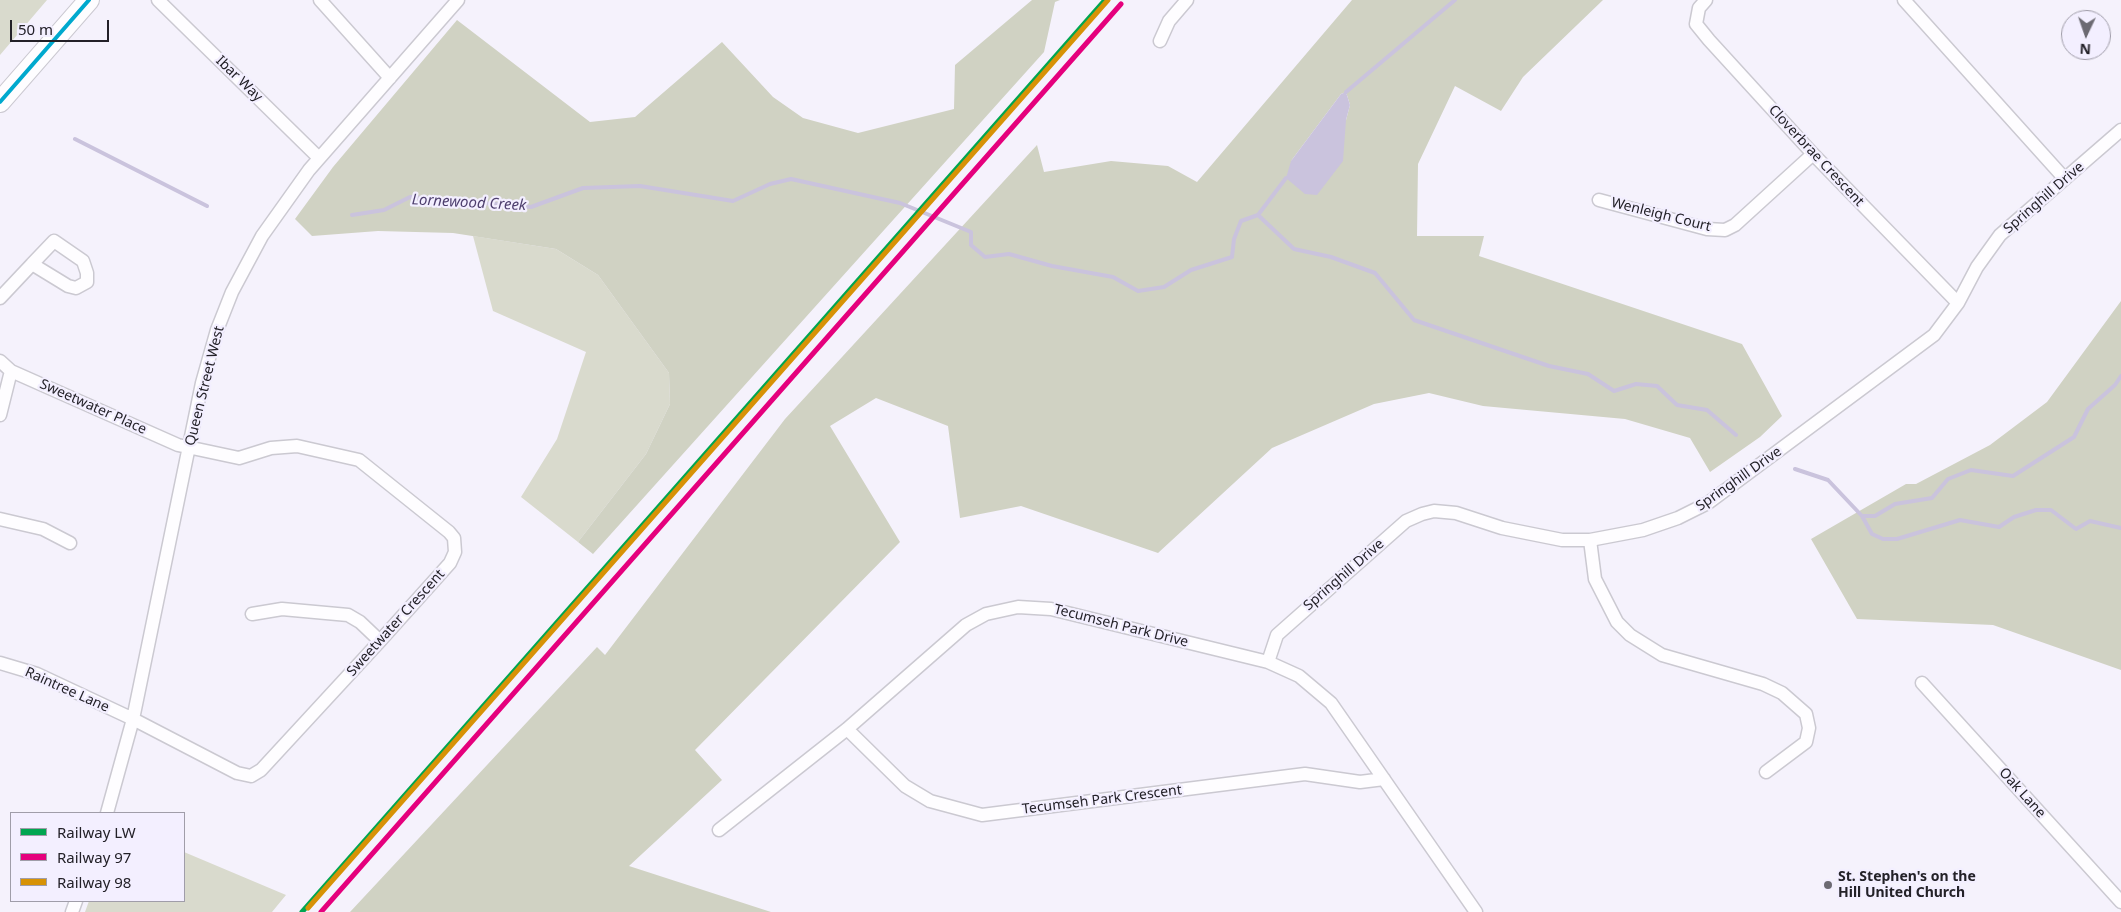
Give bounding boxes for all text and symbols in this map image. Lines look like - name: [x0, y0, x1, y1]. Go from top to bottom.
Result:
- scale bar: [12, 10, 111, 42]
- north arrow: [2061, 10, 2111, 60]
- text: 50 m: [18, 19, 53, 39]
- text: N: [2079, 40, 2091, 59]
- street label: Ibar Way: [212, 53, 266, 105]
- street label: Cloverbrae Crescent: [1765, 102, 1867, 210]
- street label: Springhill Drive: [2000, 159, 2088, 237]
- water label: Lornewood Creek: [411, 191, 527, 215]
- street label: Wenleigh Court: [1609, 194, 1713, 236]
- street label: Queen Street West: [182, 324, 228, 448]
- street label: Sweetwater Place: [37, 376, 149, 438]
- street label: Springhill Drive: [1693, 443, 1785, 515]
- street label: Springhill Drive: [1300, 536, 1388, 614]
- street label: Sweetwater Crescent: [344, 566, 448, 680]
- street label: Tecumseh Park Drive: [1052, 601, 1190, 651]
- street label: Raintree Lane: [22, 664, 112, 716]
- street label: Oak Lane: [1995, 764, 2049, 822]
- street label: Tecumseh Park Crescent: [1021, 782, 1183, 818]
- legend: [10, 812, 185, 902]
- text: Railway LW: [57, 822, 136, 842]
- text: Railway 97: [57, 847, 131, 867]
- place label: St. Stephen's on the Hill United Church: [1838, 869, 1976, 902]
- text: Railway 98: [57, 872, 131, 892]
- marker: St. Stephen's on the Hill United Church: [1822, 879, 1834, 891]

